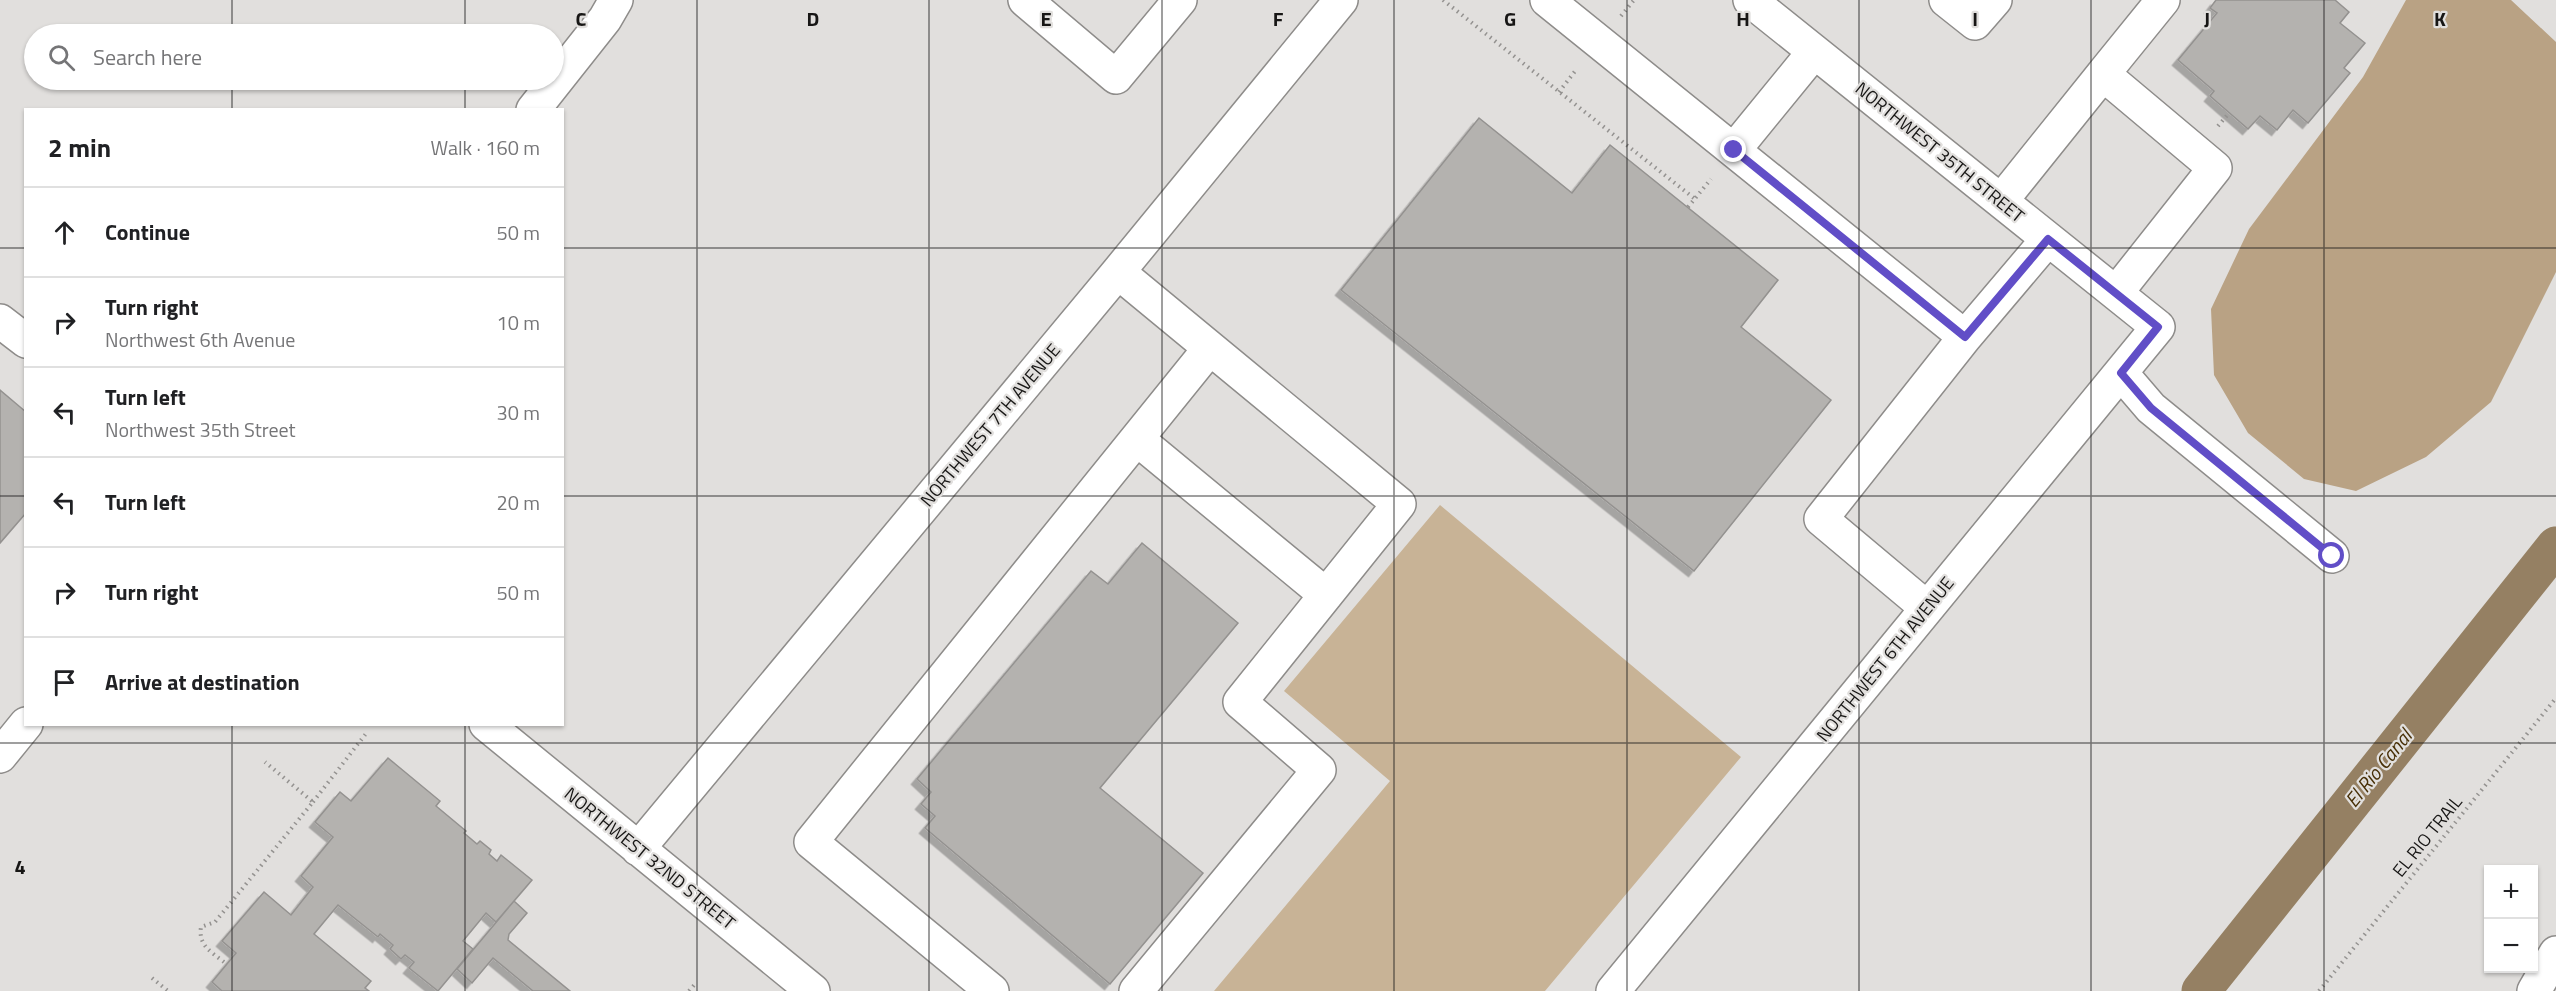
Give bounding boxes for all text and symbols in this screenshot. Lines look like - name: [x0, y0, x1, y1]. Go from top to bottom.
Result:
- text: C: [576, 3, 587, 34]
- text: D: [807, 3, 819, 34]
- text: E: [1040, 3, 1052, 34]
- text: F: [1273, 3, 1284, 34]
- text: G: [1504, 3, 1516, 34]
- text: H: [1736, 3, 1750, 34]
- text: I: [1972, 3, 1978, 34]
- text: J: [2204, 3, 2210, 34]
- text: K: [2434, 3, 2446, 34]
- search box: [24, 24, 564, 90]
- text: Search here: [93, 40, 202, 74]
- icon: search: [45, 41, 78, 74]
- street label: NORTHWEST 35TH STREET: [1850, 75, 2031, 229]
- text: 2 min: [48, 128, 111, 167]
- text: Walk · 160 m: [431, 132, 540, 163]
- route end: [1720, 136, 1746, 162]
- text: Continue: [105, 215, 190, 249]
- icon: ahead: [48, 216, 81, 249]
- text: 50 m: [496, 217, 540, 248]
- text: Turn right: [105, 290, 199, 324]
- icon: right: [48, 306, 81, 339]
- text: 10 m: [496, 307, 540, 338]
- text: Northwest 6th Avenue: [105, 324, 295, 355]
- street label: NORTHWEST 7TH AVENUE: [914, 338, 1066, 512]
- text: Turn left: [105, 380, 186, 414]
- icon: left: [48, 396, 81, 429]
- text: 30 m: [496, 397, 540, 428]
- text: Northwest 35th Street: [105, 414, 296, 445]
- text: Turn left: [105, 485, 186, 519]
- icon: left: [48, 486, 81, 519]
- text: 20 m: [496, 487, 540, 518]
- route start: [2318, 542, 2344, 568]
- street label: NORTHWEST 6TH AVENUE: [1810, 571, 1960, 747]
- text: Turn right: [105, 575, 199, 609]
- icon: right: [48, 576, 81, 609]
- text: 50 m: [496, 577, 540, 608]
- text: Arrive at destination: [105, 665, 300, 699]
- icon: arrive: [48, 666, 81, 699]
- water label: El Rio Canal: [2337, 720, 2421, 814]
- street label: NORTHWEST 32ND STREET: [559, 780, 742, 936]
- street label: EL RIO TRAIL: [2386, 789, 2469, 883]
- text: 4: [14, 851, 26, 882]
- map controls: [2484, 865, 2538, 973]
- button: +: [2484, 865, 2538, 919]
- button: −: [2484, 919, 2538, 973]

